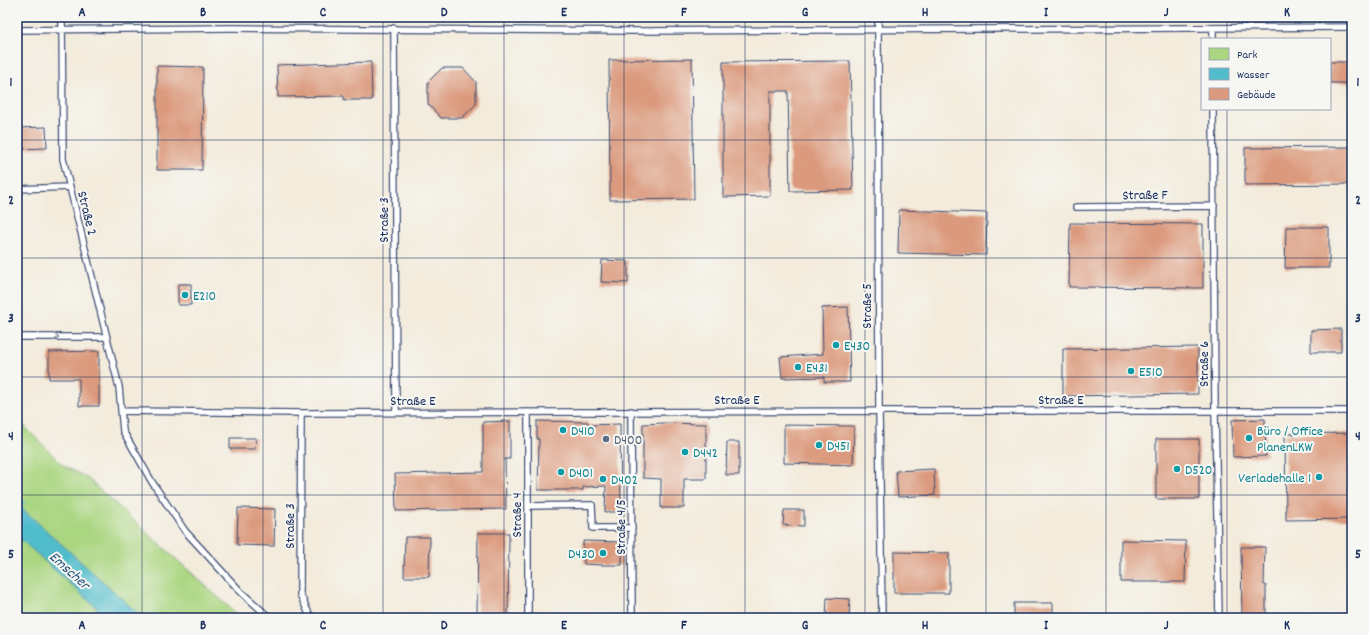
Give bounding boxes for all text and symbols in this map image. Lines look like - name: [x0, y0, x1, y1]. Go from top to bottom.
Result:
- text: A: [78, 4, 86, 23]
- text: B: [200, 4, 206, 23]
- text: C: [320, 4, 327, 23]
- text: D: [441, 4, 448, 23]
- text: E: [561, 4, 568, 23]
- text: F: [681, 4, 687, 23]
- text: G: [802, 4, 809, 23]
- text: H: [922, 4, 929, 23]
- text: I: [1044, 4, 1049, 23]
- text: J: [1164, 4, 1169, 23]
- text: K: [1284, 4, 1290, 23]
- legend: [1201, 38, 1331, 110]
- text: Park: [1237, 47, 1258, 64]
- text: Wasser: [1237, 67, 1270, 84]
- text: 1: [10, 74, 13, 93]
- text: 1: [1357, 74, 1360, 93]
- text: Gebäude: [1237, 87, 1276, 104]
- street label: Straße F: [1122, 186, 1169, 206]
- street label: Straße 2: [71, 189, 101, 238]
- text: 2: [8, 192, 14, 211]
- text: 2: [1355, 192, 1361, 211]
- street label: Straße 3: [375, 197, 395, 243]
- street label: Straße 5: [858, 283, 878, 329]
- place label: E210: [193, 287, 216, 307]
- marker: E210: [180, 290, 190, 300]
- text: 3: [8, 310, 14, 329]
- text: 3: [1355, 310, 1361, 329]
- one-way arrow: [53, 333, 59, 341]
- place label: E430: [844, 337, 870, 357]
- marker: E430: [831, 340, 841, 350]
- street label: Straße 6: [1195, 341, 1215, 387]
- place label: E431: [806, 359, 827, 379]
- marker: E431: [793, 362, 803, 372]
- place label: E510: [1139, 363, 1163, 383]
- marker: E510: [1126, 366, 1136, 376]
- street label: Straße E: [714, 391, 760, 411]
- street label: Straße E: [1038, 391, 1084, 411]
- street label: Straße E: [390, 392, 436, 412]
- place label: D410: [571, 422, 595, 442]
- place label: Büro / Office PlanenLKW: [1257, 422, 1323, 458]
- marker: D410: [558, 425, 568, 435]
- text: 4: [8, 428, 14, 447]
- text: 4: [1355, 428, 1361, 447]
- place label: D400: [614, 431, 642, 451]
- marker: Büro / Office PlanenLKW: [1244, 433, 1254, 443]
- marker: D400: [601, 434, 611, 444]
- place label: D451: [827, 437, 850, 457]
- marker: D451: [814, 440, 824, 450]
- place label: D442: [693, 444, 718, 464]
- marker: D442: [680, 447, 690, 457]
- place label: D520: [1185, 461, 1212, 481]
- place label: D401: [569, 464, 593, 484]
- marker: D520: [1172, 464, 1182, 474]
- marker: D401: [556, 467, 566, 477]
- place label: Verladehalle 1: [1238, 469, 1311, 489]
- place label: D402: [611, 471, 638, 491]
- marker: Verladehalle 1: [1314, 472, 1324, 482]
- marker: D402: [598, 474, 608, 484]
- street label: Straße 4: [508, 493, 528, 537]
- street label: Straße 4/5: [612, 499, 632, 555]
- street label: Straße 3: [281, 503, 301, 549]
- place label: D430: [568, 545, 595, 565]
- text: 5: [8, 546, 14, 565]
- text: 5: [1355, 546, 1361, 565]
- water label: Emscher: [43, 547, 95, 597]
- marker: D430: [598, 548, 608, 558]
- text: A: [78, 617, 86, 635]
- text: B: [200, 617, 206, 635]
- text: C: [320, 617, 327, 635]
- text: D: [441, 617, 448, 635]
- text: E: [561, 617, 568, 635]
- text: F: [681, 617, 687, 635]
- text: G: [802, 617, 809, 635]
- text: H: [922, 617, 929, 635]
- text: I: [1044, 617, 1049, 635]
- text: J: [1164, 617, 1169, 635]
- text: K: [1284, 617, 1290, 635]

